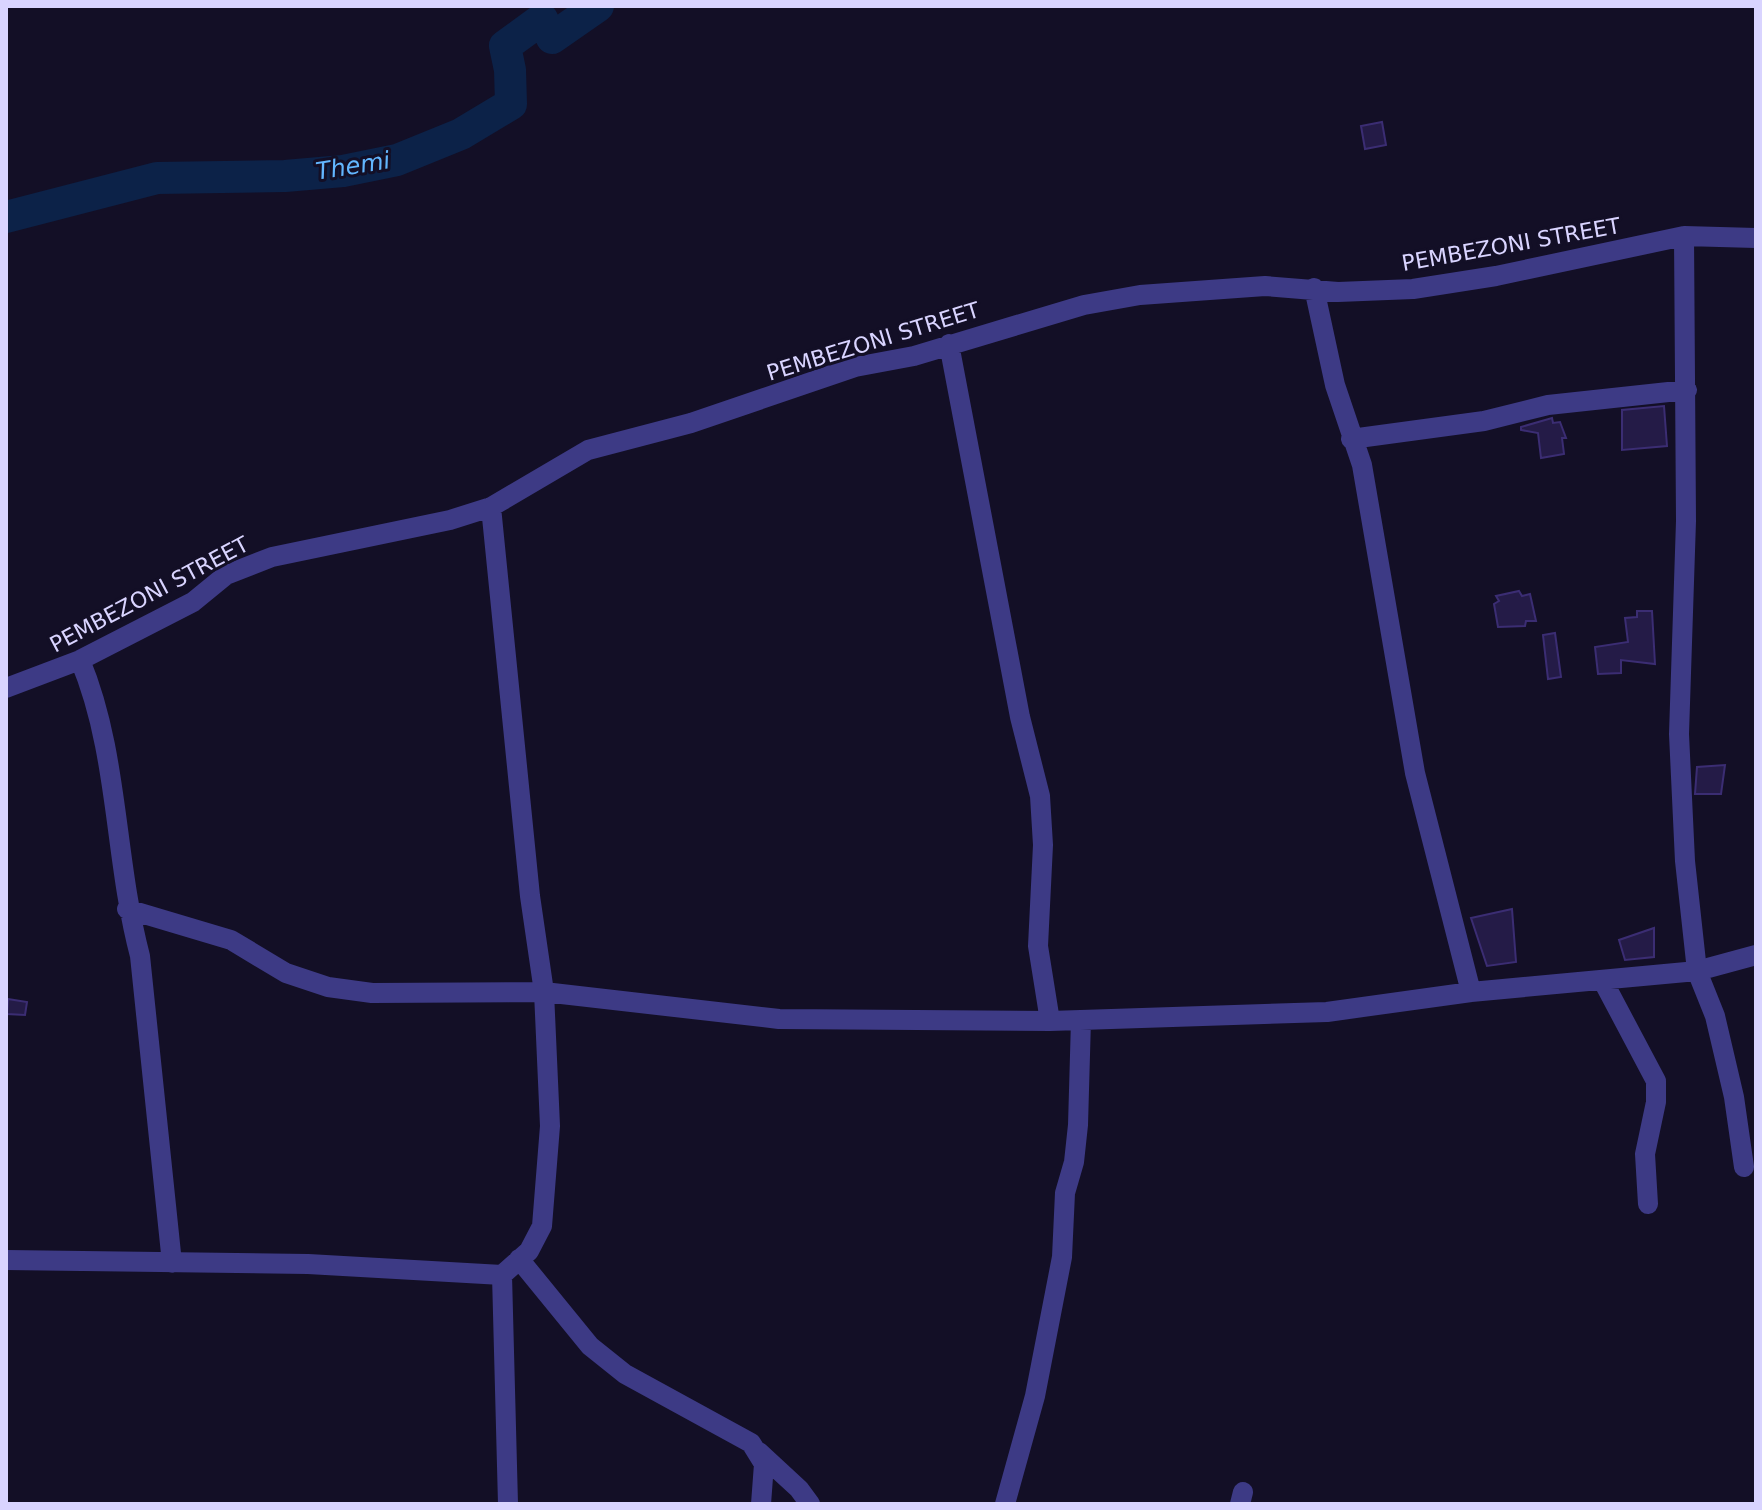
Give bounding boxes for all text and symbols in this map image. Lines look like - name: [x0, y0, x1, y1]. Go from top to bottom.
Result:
- water label: Themi: [314, 146, 392, 186]
- street label: PEMBEZONI STREET: [1400, 213, 1623, 276]
- street label: PEMBEZONI STREET: [764, 297, 983, 386]
- street label: PEMBEZONI STREET: [46, 531, 253, 657]

